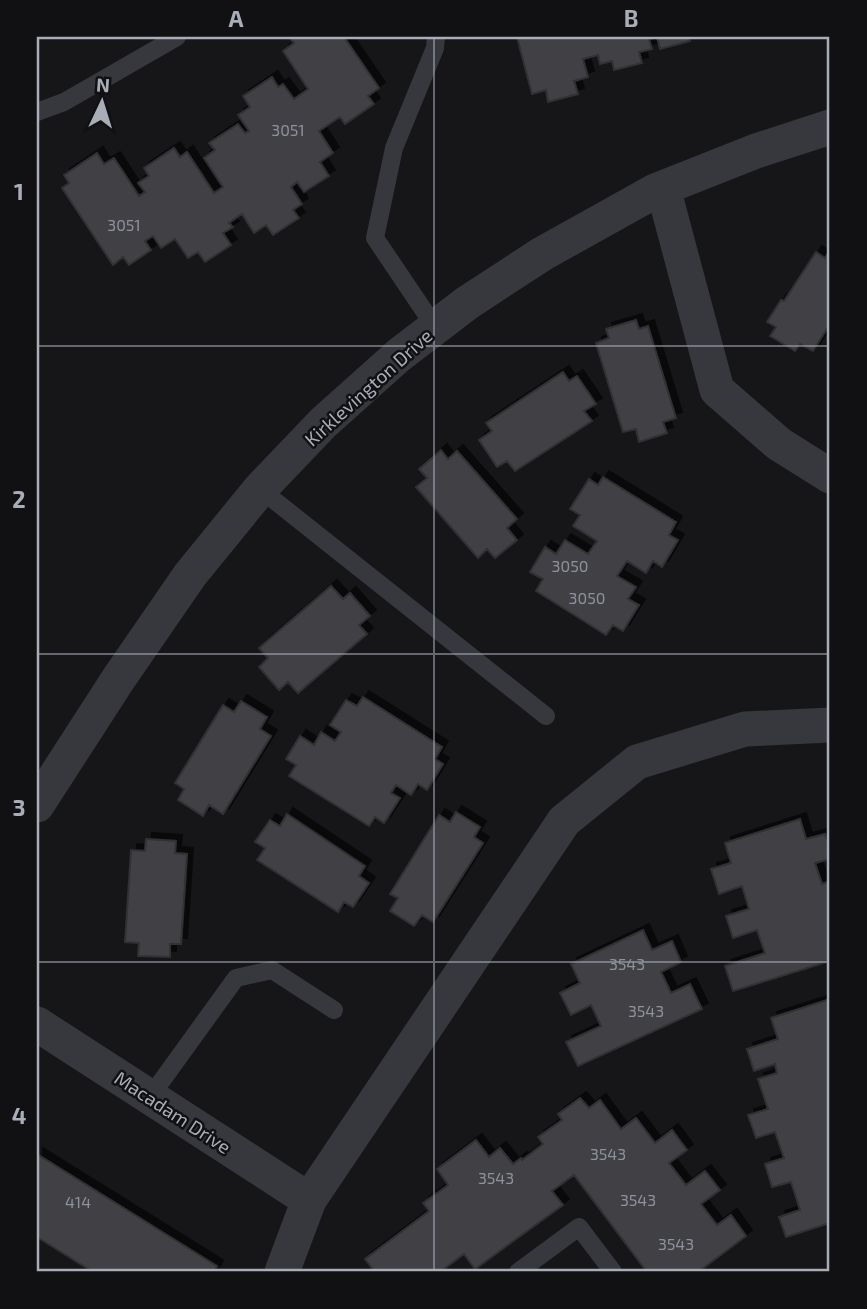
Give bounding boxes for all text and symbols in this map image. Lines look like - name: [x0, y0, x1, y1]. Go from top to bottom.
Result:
- text: A: [228, 4, 244, 32]
- text: B: [624, 4, 638, 32]
- north arrow: [66, 66, 136, 136]
- text: N: [96, 73, 111, 96]
- house number: 3051: [271, 120, 305, 139]
- text: 1: [14, 177, 24, 205]
- house number: 3051: [107, 215, 141, 234]
- street label: Kirklevington Drive: [299, 324, 437, 450]
- text: 2: [12, 485, 26, 513]
- house number: 3050: [552, 556, 588, 575]
- house number: 3050: [569, 588, 605, 607]
- text: 3: [12, 793, 26, 821]
- house number: 3543: [609, 954, 645, 973]
- house number: 3543: [628, 1001, 664, 1020]
- street label: Macadam Drive: [110, 1066, 236, 1158]
- text: 4: [12, 1101, 26, 1129]
- house number: 3543: [590, 1144, 626, 1163]
- house number: 3543: [478, 1168, 514, 1187]
- house number: 3543: [620, 1190, 656, 1209]
- house number: 414: [65, 1192, 91, 1211]
- house number: 3543: [658, 1234, 694, 1253]

